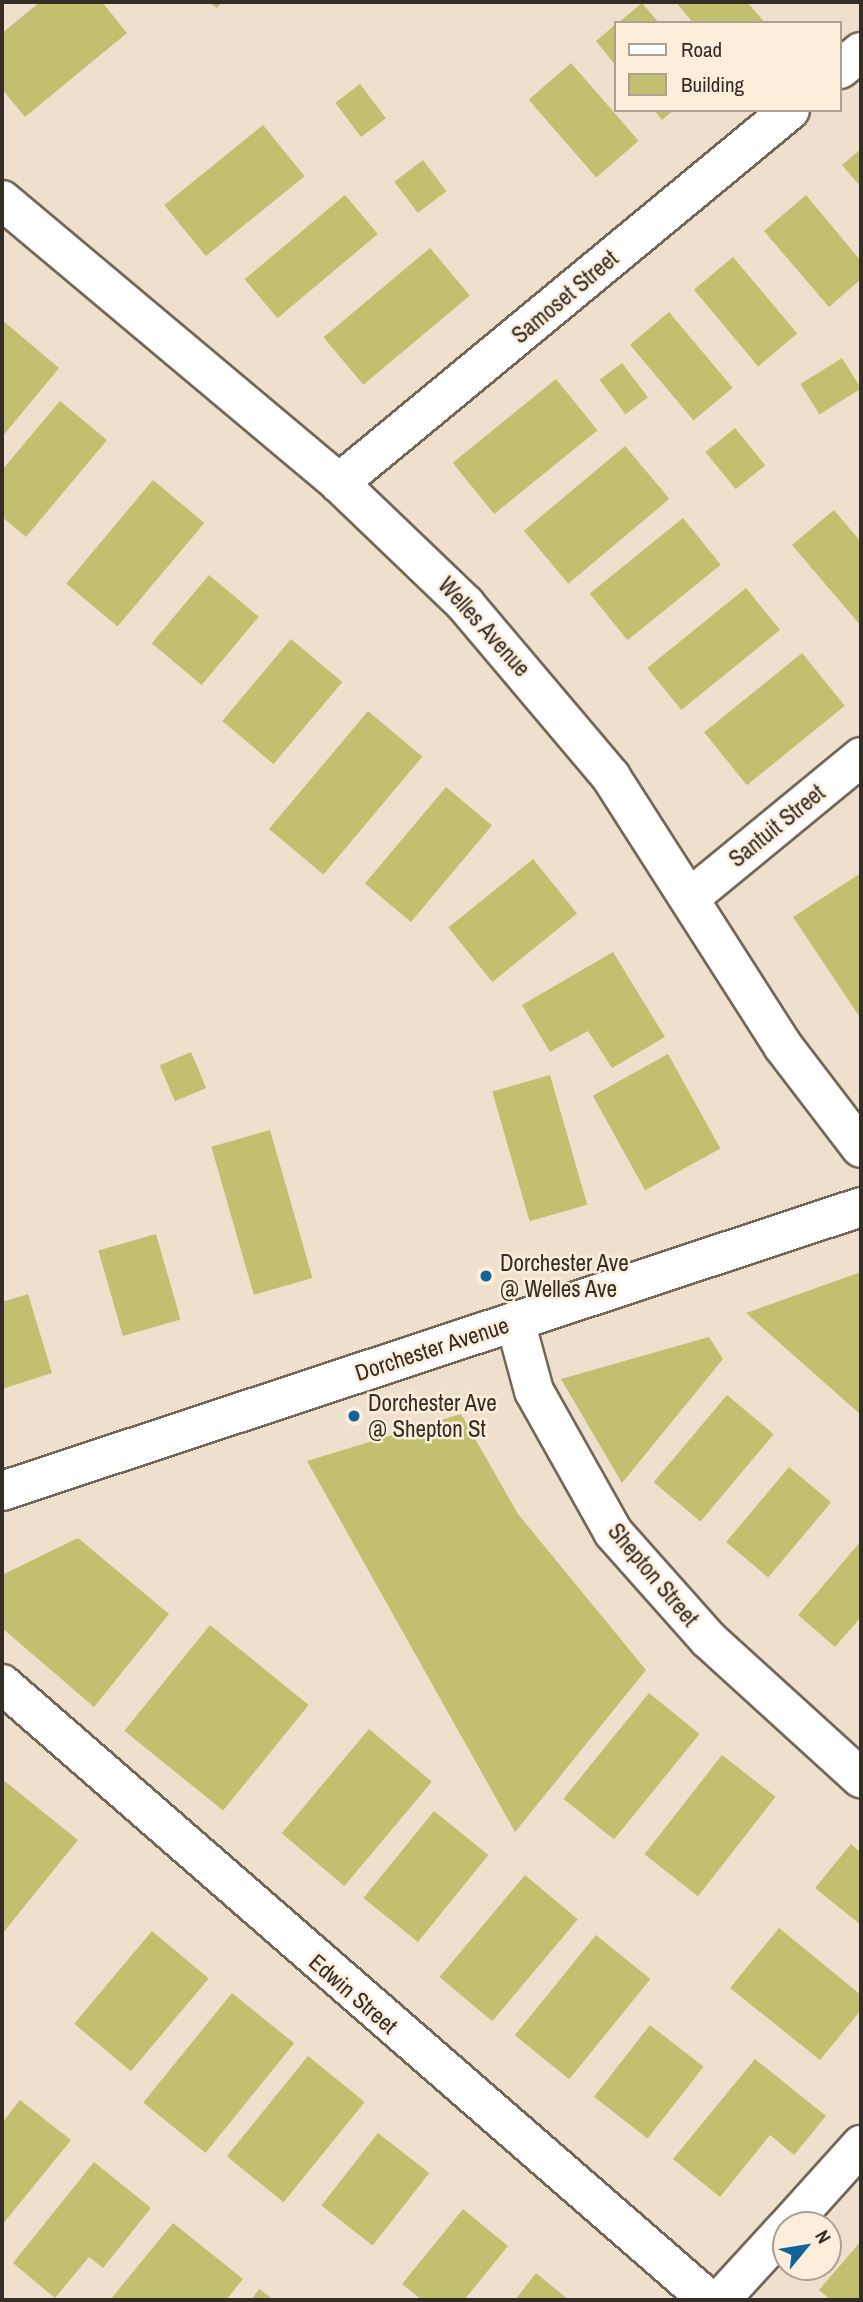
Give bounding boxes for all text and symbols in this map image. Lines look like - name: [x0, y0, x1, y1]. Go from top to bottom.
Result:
- legend: [614, 21, 842, 112]
- text: Road: [681, 35, 722, 64]
- text: Building: [681, 70, 744, 99]
- street label: Samoset Street: [506, 245, 624, 349]
- street label: Welles Avenue: [432, 571, 536, 683]
- street label: Santuit Street: [723, 779, 831, 873]
- place label: Dorchester Ave @ Welles Ave: [500, 1249, 630, 1303]
- marker: Dorchester Ave @ Welles Ave: [478, 1268, 494, 1284]
- street label: Dorchester Avenue: [351, 1311, 513, 1387]
- place label: Dorchester Ave @ Shepton St: [368, 1389, 498, 1443]
- marker: Dorchester Ave @ Shepton St: [346, 1408, 362, 1424]
- street label: Shepton Street: [602, 1518, 704, 1632]
- street label: Edwin Street: [303, 1948, 403, 2040]
- north arrow: [772, 2211, 842, 2281]
- text: N: [809, 2225, 838, 2248]

